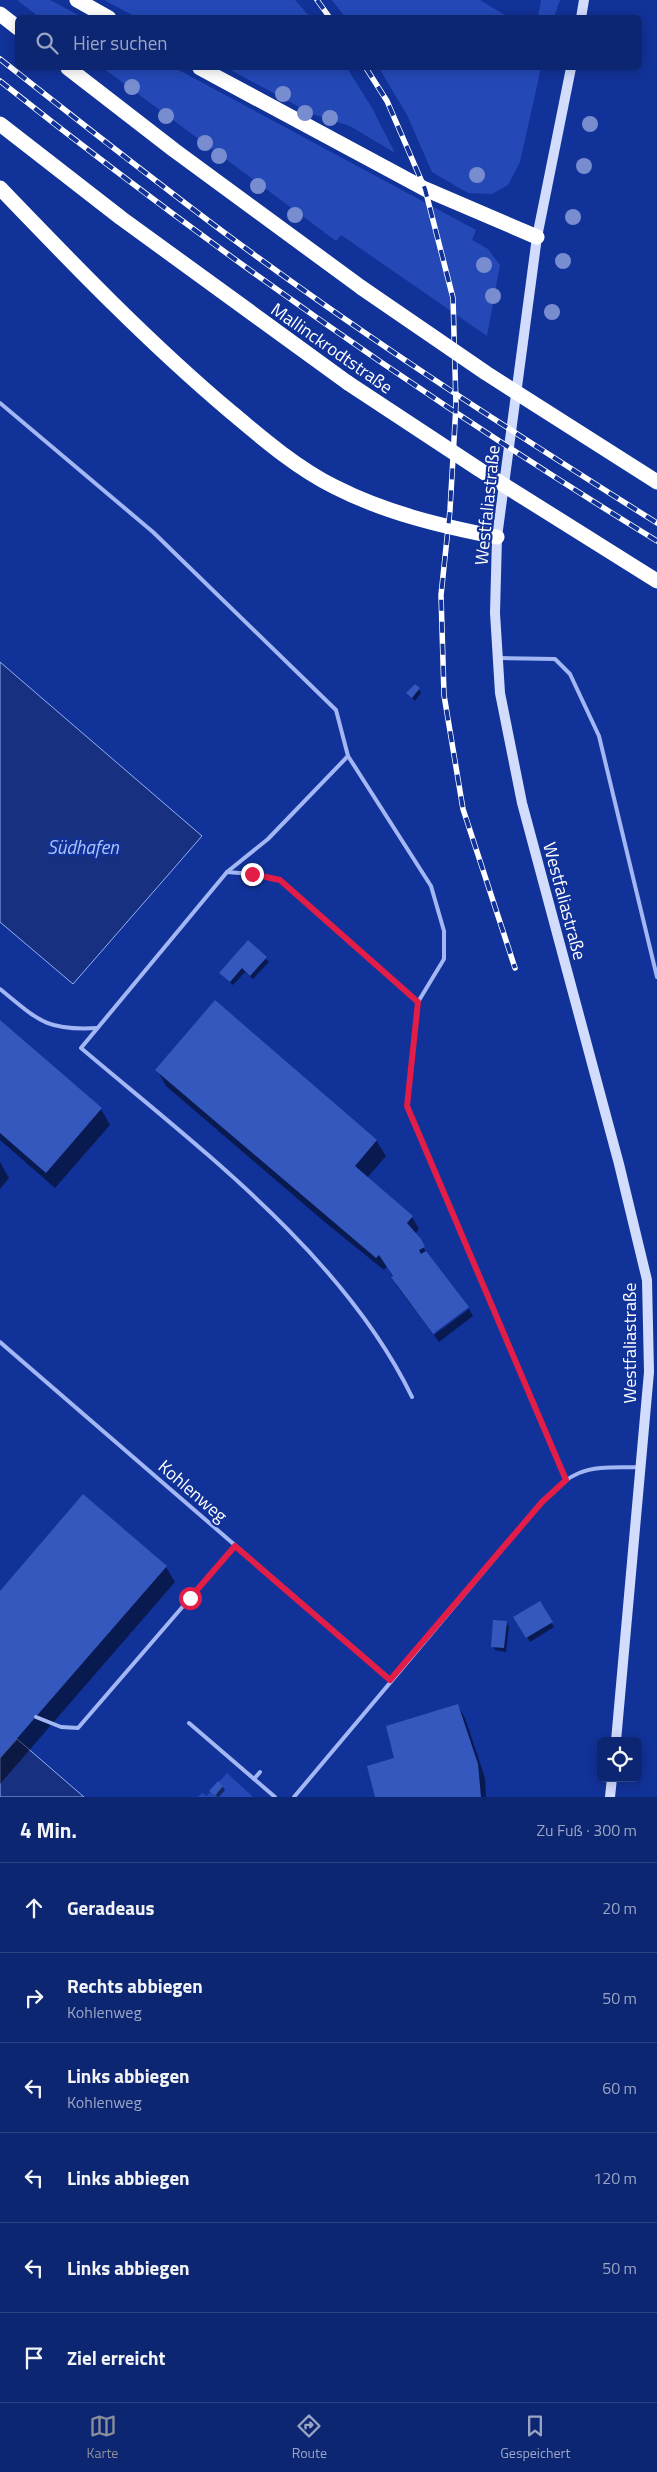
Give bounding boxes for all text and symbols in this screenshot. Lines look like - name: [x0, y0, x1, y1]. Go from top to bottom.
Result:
- search box: [15, 15, 642, 70]
- text: Hier suchen: [73, 28, 168, 57]
- icon: search: [33, 29, 61, 57]
- street label: Mallinckrodtstraße: [266, 296, 398, 400]
- street label: Westfaliastraße: [467, 444, 507, 566]
- water label: Südhafen: [47, 832, 119, 861]
- street label: Westfaliastraße: [536, 839, 594, 963]
- route end: [241, 863, 264, 886]
- street label: Westfaliastraße: [616, 1283, 643, 1403]
- street label: Kohlenweg: [152, 1453, 234, 1529]
- route start: [179, 1587, 202, 1610]
- map controls: [597, 1737, 642, 1782]
- button: locate: [597, 1737, 642, 1782]
- text: 4 Min.: [20, 1814, 77, 1846]
- text: Zu Fuß · 300 m: [536, 1818, 637, 1842]
- text: Geradeaus: [67, 1893, 154, 1922]
- icon: ahead: [20, 1894, 48, 1922]
- text: 20 m: [602, 1896, 637, 1920]
- text: Rechts abbiegen: [67, 1971, 203, 2000]
- icon: right: [20, 1984, 48, 2012]
- text: 50 m: [602, 1986, 637, 2010]
- text: Kohlenweg: [67, 2000, 142, 2024]
- text: Links abbiegen: [67, 2061, 190, 2090]
- icon: left: [20, 2074, 48, 2102]
- text: 60 m: [602, 2076, 637, 2100]
- text: Kohlenweg: [67, 2090, 142, 2114]
- text: Links abbiegen: [67, 2163, 190, 2192]
- icon: left: [20, 2164, 48, 2192]
- text: 120 m: [593, 2166, 637, 2190]
- text: Links abbiegen: [67, 2253, 190, 2282]
- icon: left: [20, 2254, 48, 2282]
- text: 50 m: [602, 2256, 637, 2280]
- text: Ziel erreicht: [67, 2343, 165, 2372]
- icon: arrive: [20, 2344, 48, 2372]
- tab: Karte: [87, 2412, 118, 2463]
- tab: Route: [292, 2412, 327, 2463]
- tab: Gespeichert: [500, 2412, 570, 2463]

